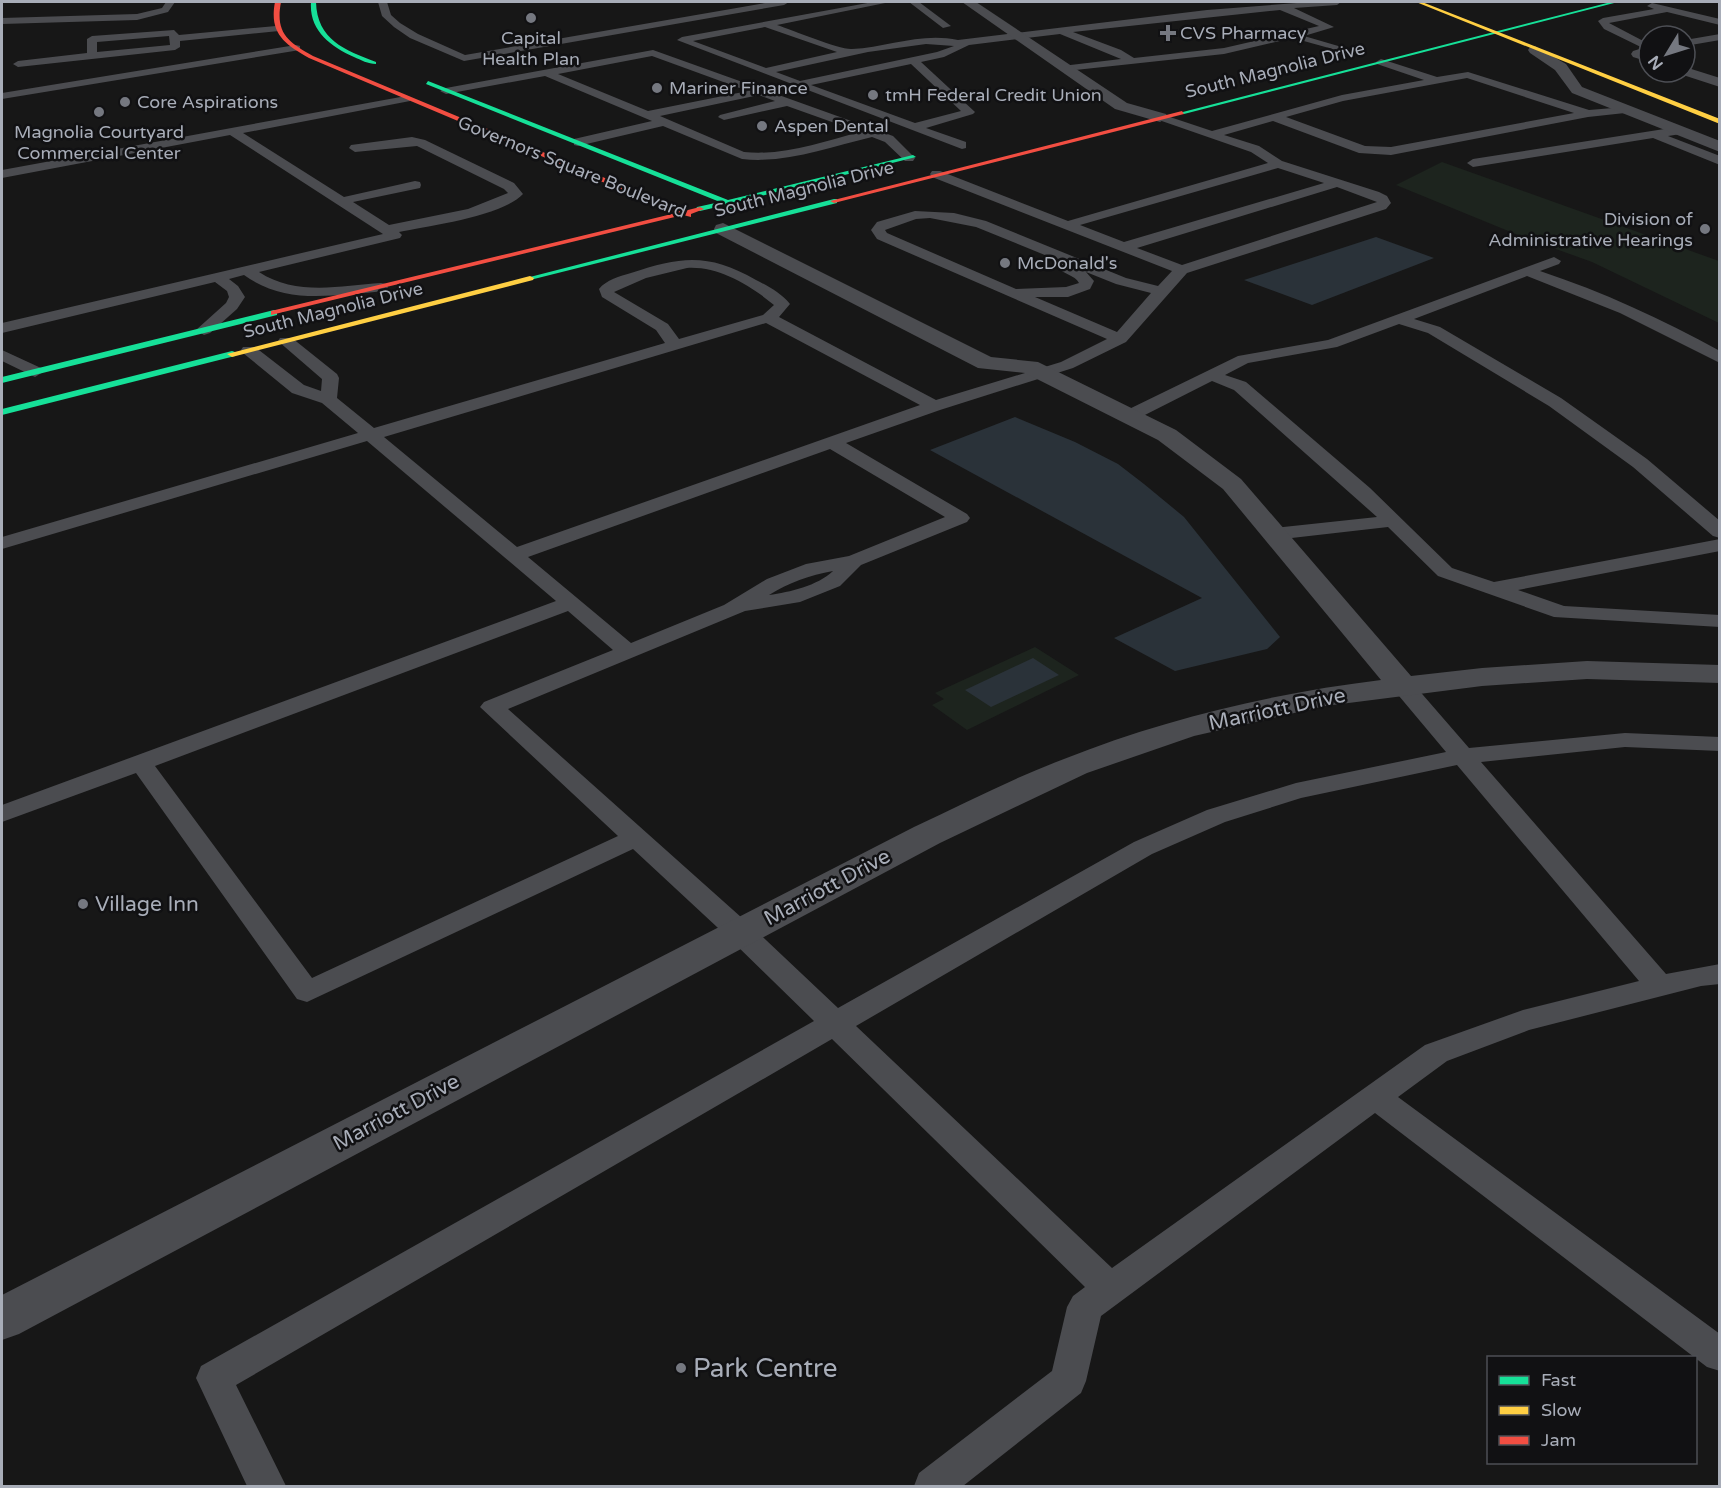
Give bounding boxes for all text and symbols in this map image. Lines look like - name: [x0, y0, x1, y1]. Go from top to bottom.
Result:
- marker: Capital Health Plan: [524, 11, 538, 25]
- place label: CVS Pharmacy: [1180, 22, 1307, 44]
- north arrow: [1637, 24, 1697, 84]
- marker: CVS Pharmacy: [1161, 26, 1175, 40]
- place label: Capital Health Plan: [482, 27, 580, 70]
- street label: South Magnolia Drive: [1183, 37, 1367, 103]
- text: N: [1644, 51, 1668, 74]
- place label: Mariner Finance: [669, 77, 808, 99]
- marker: Mariner Finance: [650, 81, 664, 95]
- place label: tmH Federal Credit Union: [885, 84, 1102, 106]
- marker: tmH Federal Credit Union: [866, 88, 880, 102]
- place label: Core Aspirations: [137, 91, 278, 113]
- marker: Core Aspirations: [118, 95, 132, 109]
- marker: Magnolia Courtyard Commercial Center: [92, 105, 106, 119]
- street label: Governors Square Boulevard: [455, 111, 689, 223]
- place label: Aspen Dental: [774, 115, 889, 137]
- marker: Aspen Dental: [755, 119, 769, 133]
- place label: Magnolia Courtyard Commercial Center: [14, 121, 184, 164]
- street label: South Magnolia Drive: [712, 156, 896, 222]
- place label: Division of Administrative Hearings: [1488, 208, 1693, 251]
- marker: Division of Administrative Hearings: [1698, 222, 1712, 236]
- place label: McDonald's: [1017, 252, 1117, 274]
- marker: McDonald's: [998, 256, 1012, 270]
- street label: South Magnolia Drive: [241, 277, 425, 343]
- street label: Marriott Drive: [1206, 683, 1348, 736]
- street label: Marriott Drive: [760, 844, 895, 931]
- place label: Village Inn: [95, 892, 199, 917]
- marker: Village Inn: [76, 897, 90, 911]
- street label: Marriott Drive: [329, 1069, 464, 1156]
- place label: Park Centre: [693, 1353, 837, 1384]
- legend: [1487, 1356, 1697, 1464]
- marker: Park Centre: [674, 1361, 688, 1375]
- text: Fast: [1541, 1369, 1576, 1391]
- text: Slow: [1541, 1399, 1582, 1421]
- text: Jam: [1541, 1429, 1576, 1451]

